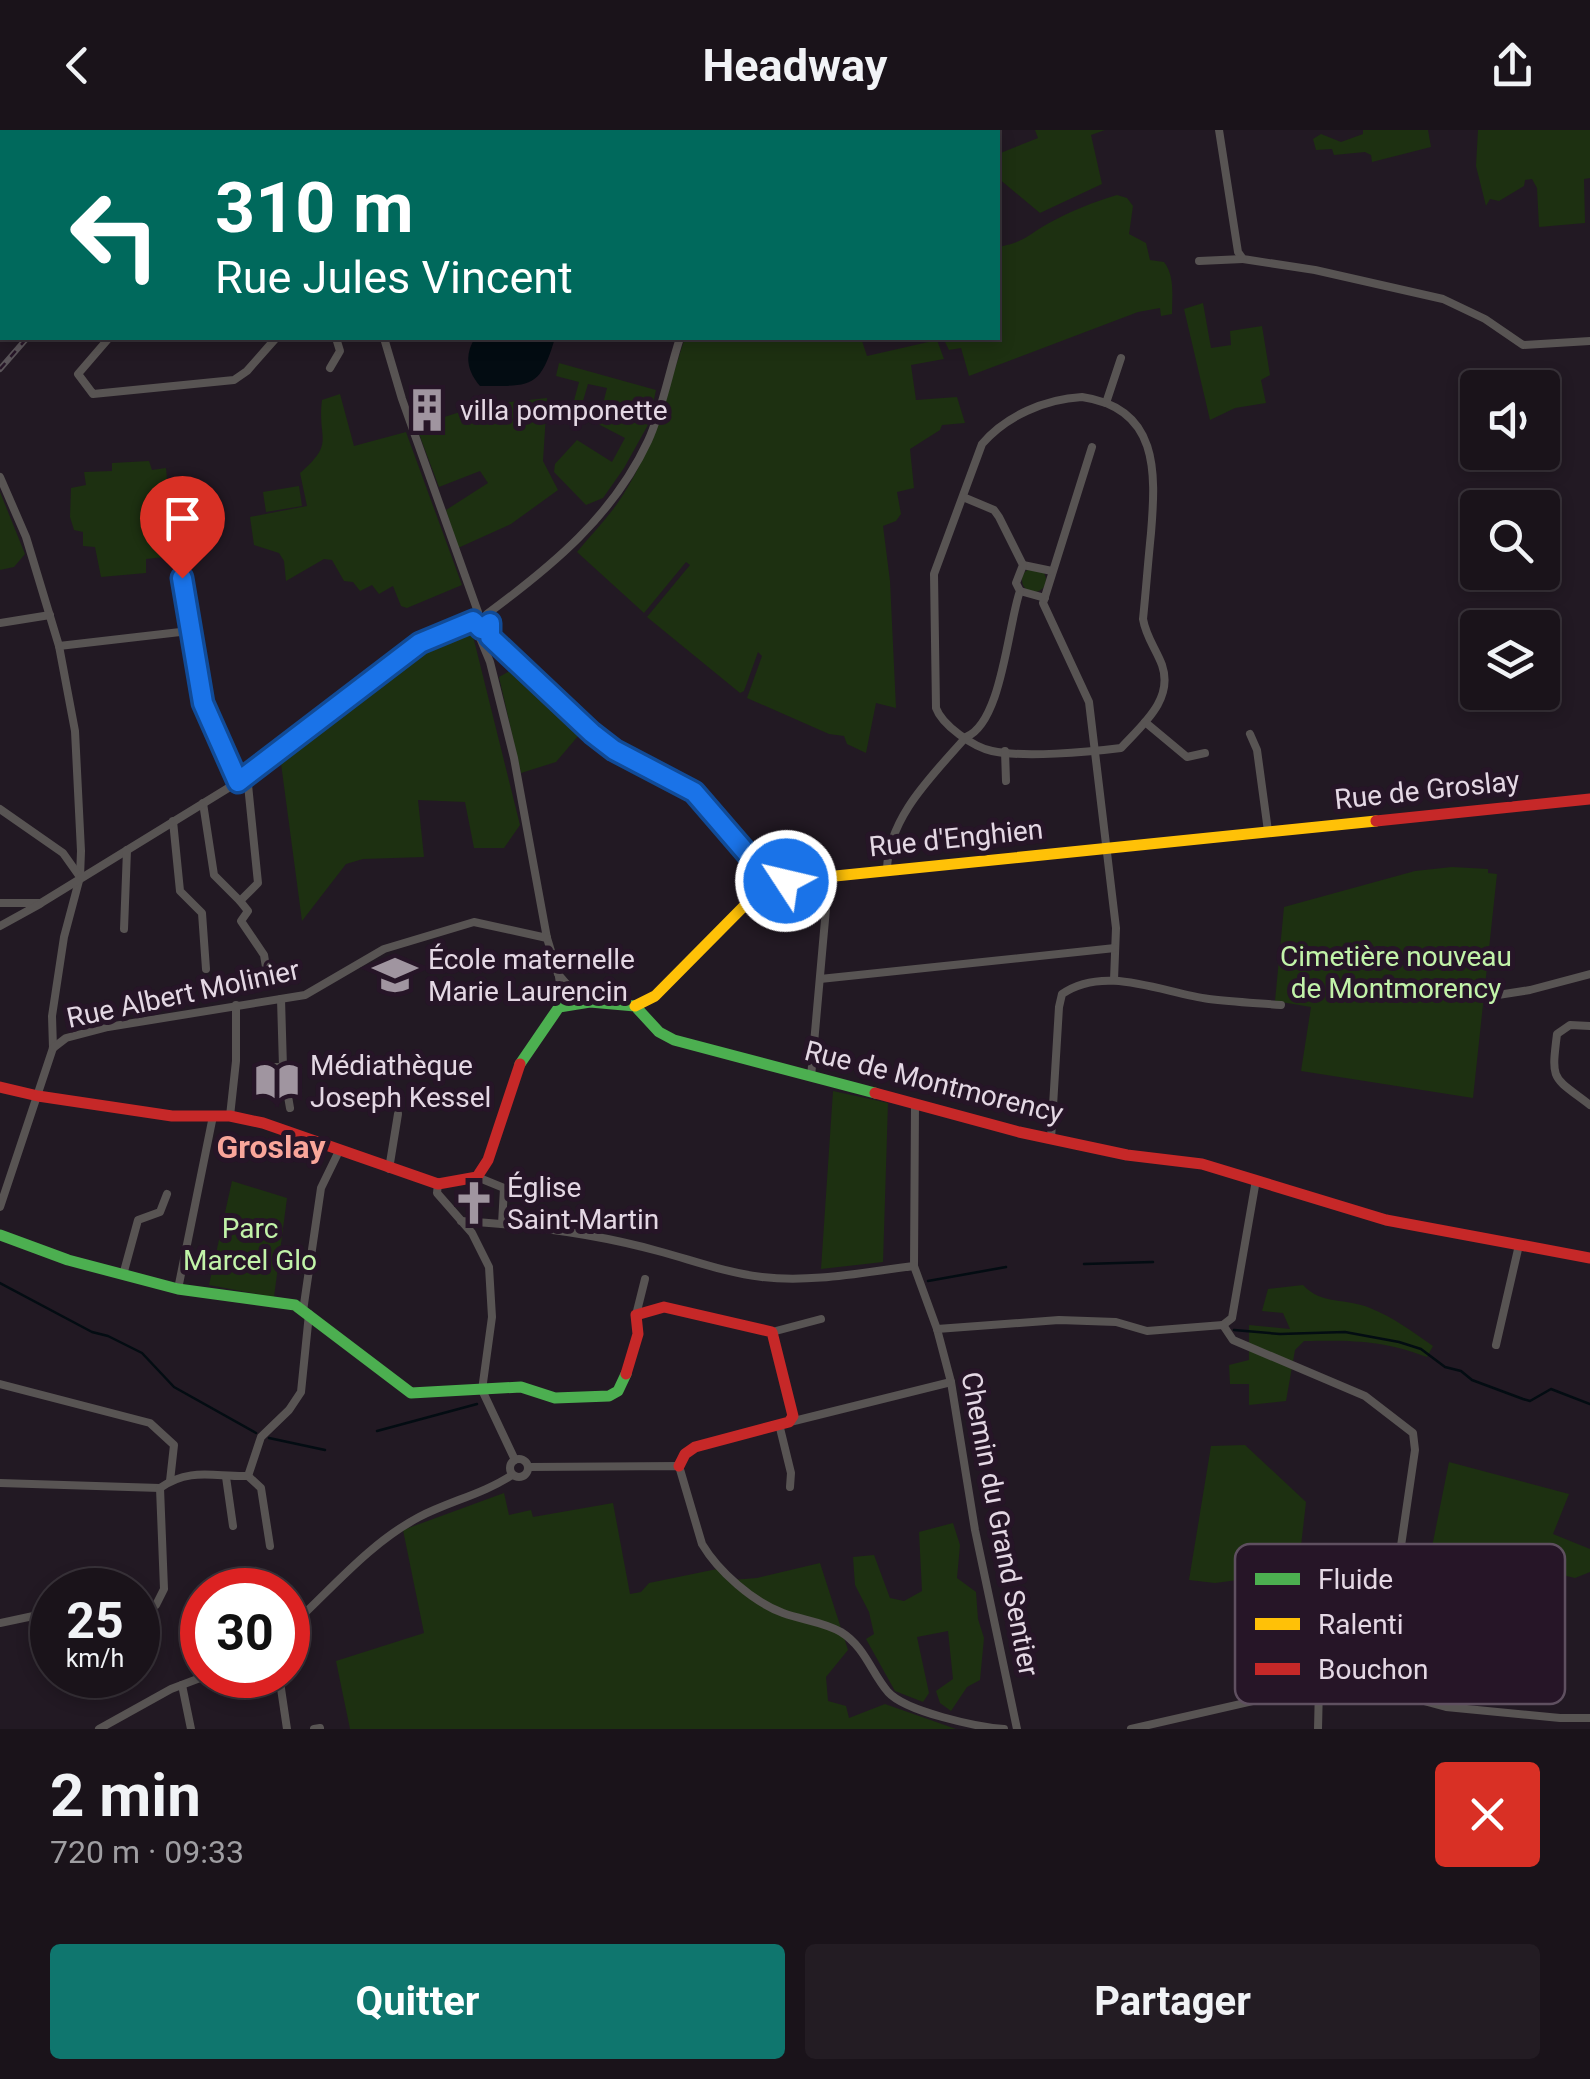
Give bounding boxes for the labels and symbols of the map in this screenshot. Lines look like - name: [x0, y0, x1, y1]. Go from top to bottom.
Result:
- building icon: villa pomponette: [403, 386, 451, 434]
- place label: villa pomponette: [460, 394, 668, 427]
- pin: [140, 476, 225, 579]
- street label: Rue de Groslay: [1333, 764, 1521, 816]
- street label: Rue d'Enghien: [867, 812, 1045, 864]
- position arrow: [734, 829, 838, 933]
- park label: Cimetière nouveau de Montmorency: [1280, 940, 1512, 1005]
- place label: École maternelle Marie Laurencin: [428, 943, 635, 1008]
- school or university icon: École maternelle Marie Laurencin: [371, 951, 419, 999]
- street label: Rue Albert Molinier: [64, 953, 303, 1035]
- street label: Rue de Montmorency: [801, 1034, 1067, 1130]
- place label: Médiathèque Joseph Kessel: [310, 1049, 491, 1114]
- library icon: Médiathèque Joseph Kessel: [253, 1057, 301, 1105]
- district label: Groslay: [216, 1128, 326, 1166]
- place label: Église Saint-Martin: [507, 1171, 659, 1236]
- church icon: Église Saint-Martin: [450, 1179, 498, 1227]
- park label: Parc Marcel Glo: [183, 1212, 317, 1277]
- street label: Chemin du Grand Sentier: [954, 1369, 1046, 1679]
- legend: [1235, 1544, 1565, 1704]
- text: Fluide: [1318, 1563, 1393, 1596]
- speed limit sign: 30: [180, 1568, 310, 1698]
- text: Ralenti: [1318, 1608, 1404, 1641]
- text: Bouchon: [1318, 1653, 1428, 1686]

